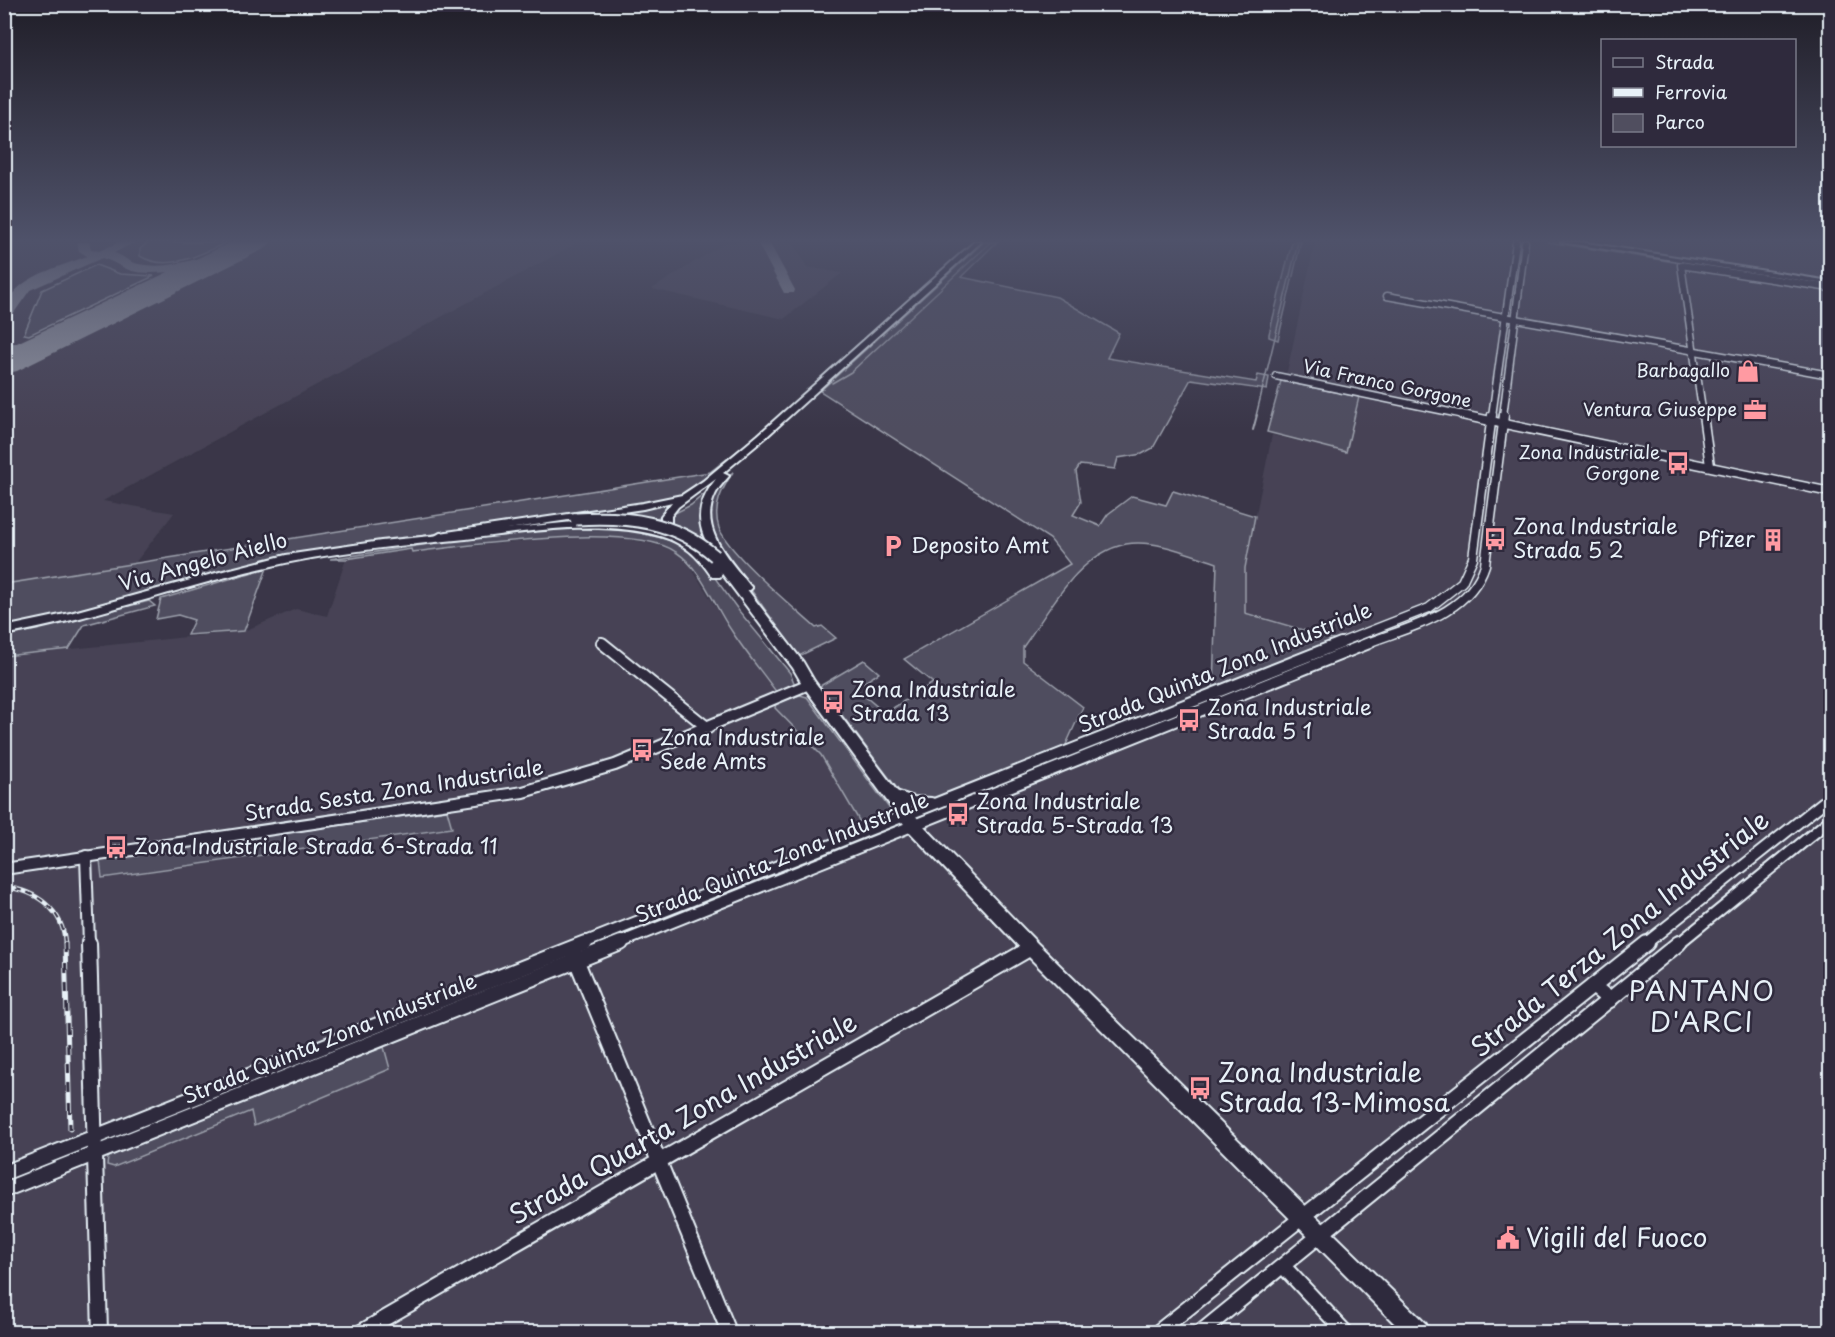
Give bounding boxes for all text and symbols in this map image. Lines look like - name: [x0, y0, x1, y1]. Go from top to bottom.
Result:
- legend: [1601, 39, 1796, 147]
- text: Strada: [1655, 48, 1715, 75]
- text: Ferrovia: [1655, 78, 1728, 105]
- text: Parco: [1655, 108, 1705, 135]
- street label: Via Franco Gorgone: [1300, 351, 1474, 414]
- place label: Barbagallo: [1636, 356, 1730, 383]
- shop icon: Barbagallo: [1735, 358, 1761, 384]
- place label: Ventura Giuseppe: [1583, 395, 1737, 422]
- office icon: Ventura Giuseppe: [1742, 397, 1768, 423]
- place label: Zona Industriale Gorgone: [1519, 438, 1660, 486]
- bus stop icon: Zona Industriale Gorgone: [1665, 450, 1691, 476]
- place label: Zona Industriale Strada 5 2: [1513, 509, 1678, 565]
- street label: Via Angelo Aiello: [115, 522, 290, 598]
- place label: Pfizer: [1697, 522, 1755, 554]
- bus stop icon: Zona Industriale Strada 5 2: [1482, 526, 1508, 552]
- building icon: Pfizer: [1760, 527, 1786, 553]
- place label: Deposito Amt: [911, 528, 1049, 560]
- parking icon: Deposito Amt: [880, 533, 906, 559]
- street label: Strada Quinta Zona Industriale: [1072, 592, 1376, 740]
- place label: Zona Industriale Strada 13: [851, 672, 1016, 728]
- bus stop icon: Zona Industriale Strada 13: [820, 689, 846, 715]
- place label: Zona Industriale Strada 5 1: [1207, 690, 1372, 746]
- bus stop icon: Zona Industriale Strada 5 1: [1176, 707, 1202, 733]
- place label: Zona Industriale Sede Amts: [660, 720, 825, 776]
- bus stop icon: Zona Industriale Sede Amts: [629, 737, 655, 763]
- street label: Strada Sesta Zona Industriale: [242, 750, 546, 828]
- street label: Strada Quinta Zona Industriale: [629, 782, 933, 930]
- place label: Zona Industriale Strada 5-Strada 13: [976, 784, 1174, 840]
- street label: Strada Terza Zona Industriale: [1461, 800, 1777, 1066]
- bus stop icon: Zona Industriale Strada 5-Strada 13: [945, 801, 971, 827]
- place label: Zona Industriale Strada 6-Strada 11: [134, 829, 498, 861]
- bus stop icon: Zona Industriale Strada 6-Strada 11: [103, 834, 129, 860]
- street label: Strada Quinta Zona Industriale: [177, 963, 481, 1111]
- district label: PANTANO D'ARCI: [1629, 969, 1775, 1041]
- street label: Strada Quarta Zona Industriale: [501, 1002, 864, 1234]
- place label: Zona Industriale Strada 13-Mimosa: [1218, 1052, 1451, 1121]
- bus stop icon: Zona Industriale Strada 13-Mimosa: [1187, 1075, 1213, 1101]
- place label: Vigili del Fuoco: [1526, 1217, 1707, 1256]
- public building icon: Vigili del Fuoco: [1495, 1225, 1521, 1251]

